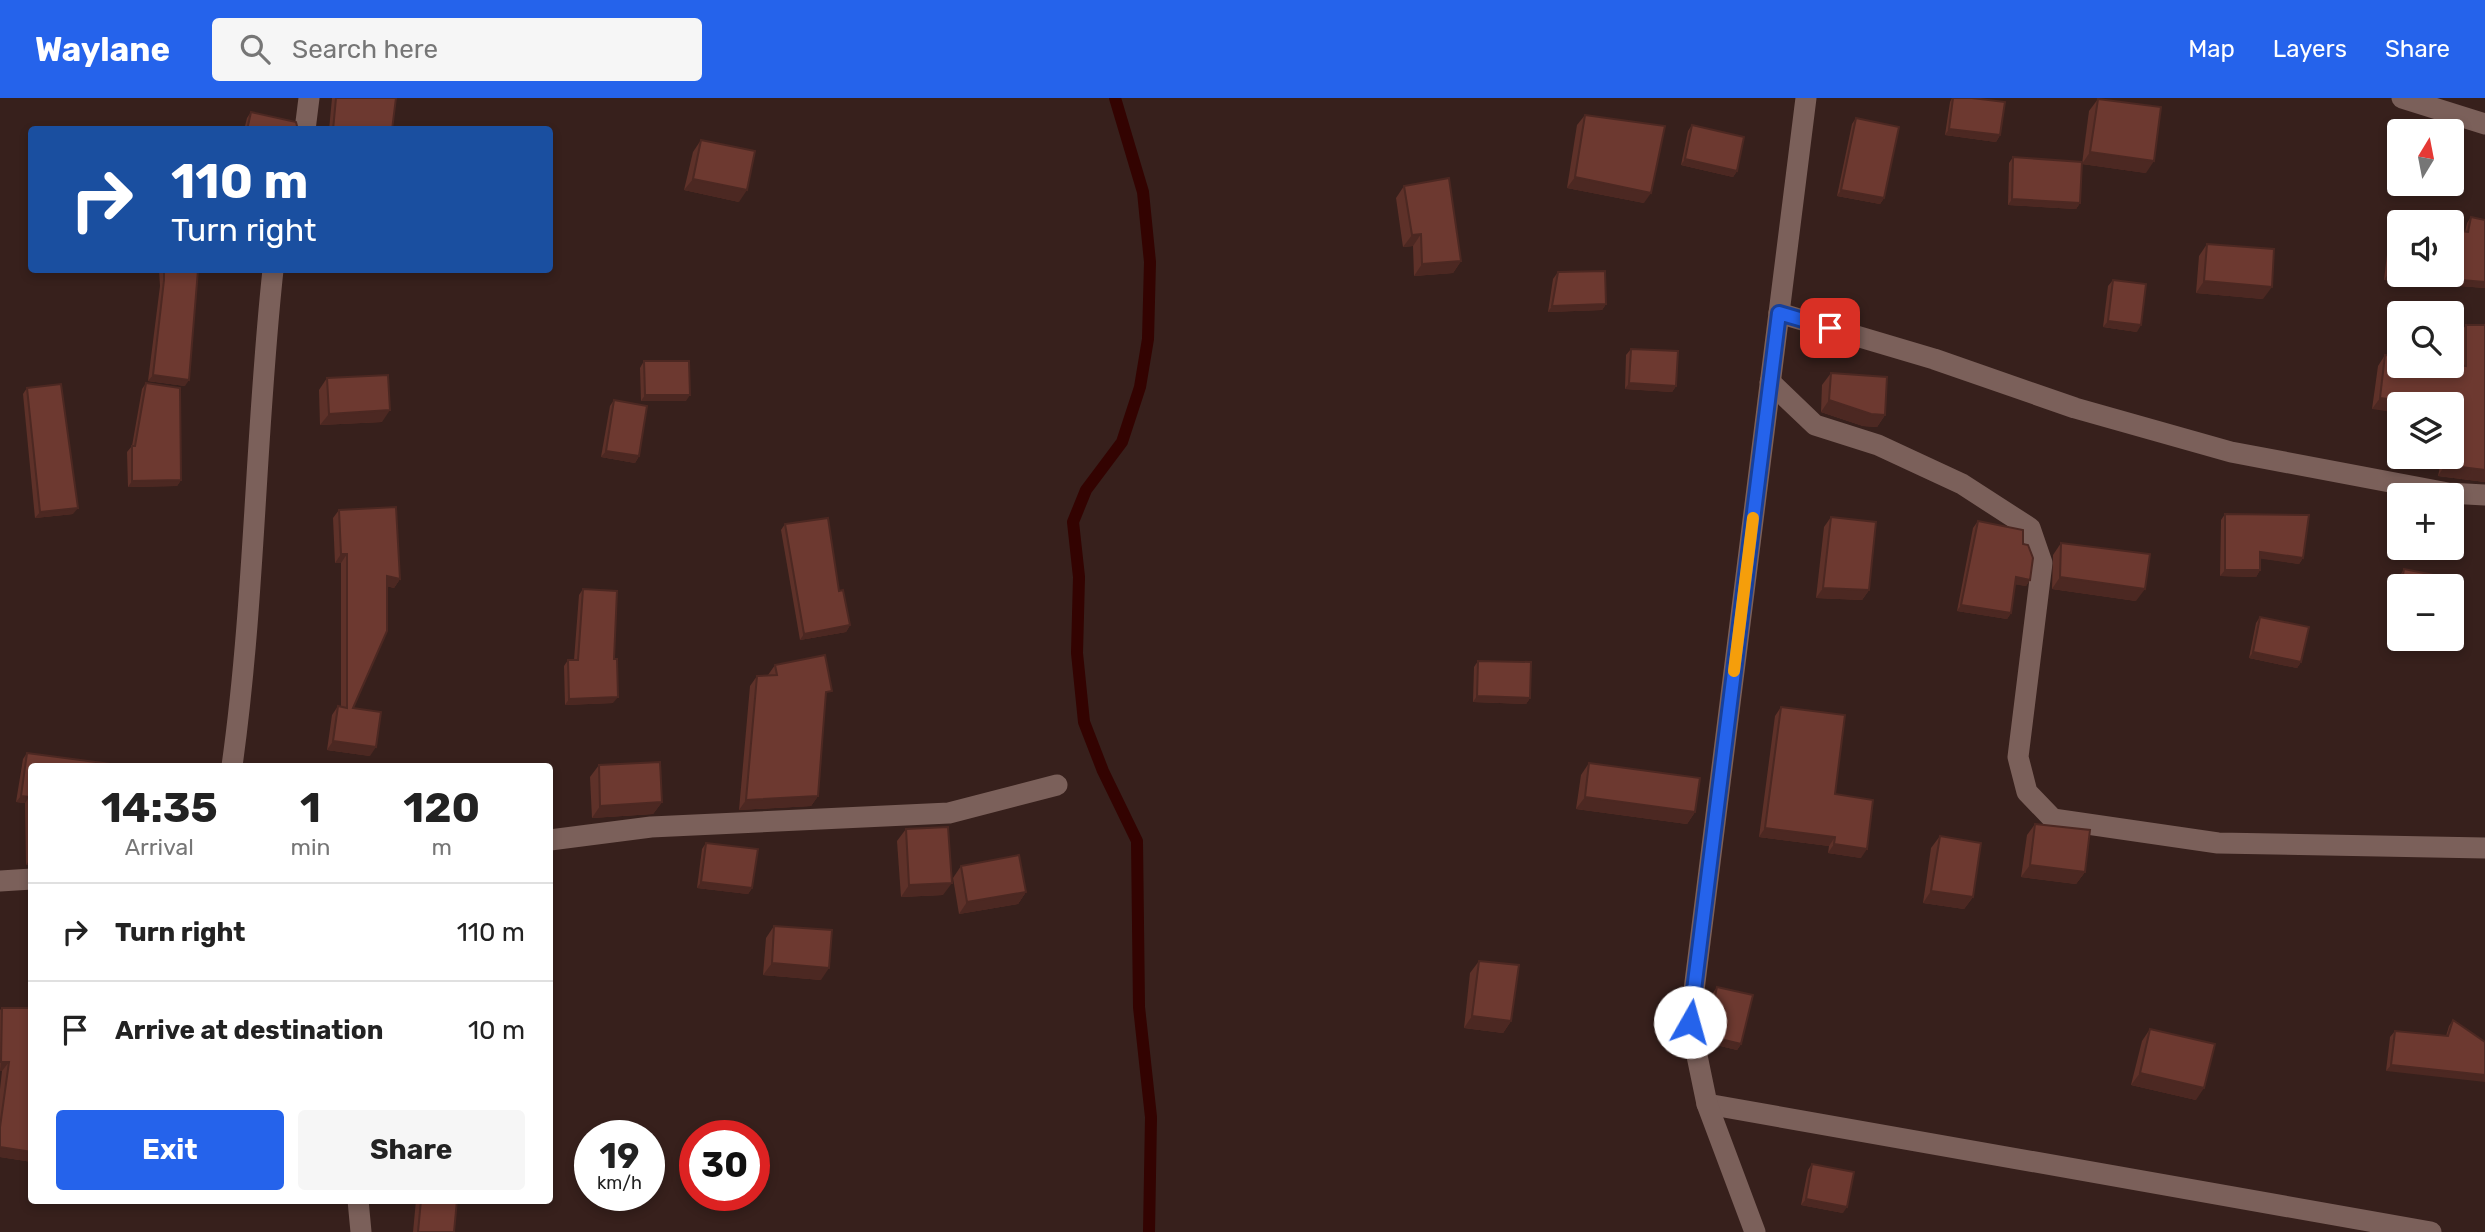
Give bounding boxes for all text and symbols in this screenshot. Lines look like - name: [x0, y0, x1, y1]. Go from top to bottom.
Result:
- search box: [212, 18, 702, 81]
- text: Waylane: [35, 30, 170, 69]
- icon: search: [236, 30, 274, 68]
- text: Search here: [292, 34, 438, 65]
- text: Map: [2188, 35, 2235, 63]
- text: Layers: [2273, 35, 2347, 63]
- text: Share: [2385, 35, 2450, 63]
- north arrow: [2387, 119, 2464, 196]
- map controls: [2387, 119, 2464, 651]
- text: 110 m: [171, 152, 308, 210]
- icon: right: [56, 154, 147, 245]
- button: sound: [2387, 210, 2464, 287]
- text: Turn right: [171, 211, 316, 249]
- pin: [1800, 298, 1860, 358]
- button: search: [2387, 301, 2464, 378]
- icon: arrive: [1811, 309, 1849, 347]
- button: layers: [2387, 392, 2464, 469]
- button: +: [2387, 483, 2464, 560]
- button: −: [2387, 574, 2464, 651]
- text: 14:35: [101, 783, 218, 833]
- text: 1: [300, 783, 321, 833]
- text: 120: [403, 783, 480, 833]
- text: Arrival: [125, 833, 194, 861]
- text: min: [290, 833, 330, 861]
- text: m: [431, 833, 452, 861]
- icon: right: [56, 913, 94, 951]
- text: Turn right: [115, 917, 245, 948]
- text: 110 m: [457, 917, 525, 948]
- position arrow: [1653, 985, 1727, 1059]
- icon: arrive: [56, 1011, 94, 1049]
- text: Arrive at destination: [115, 1015, 383, 1046]
- text: 10 m: [468, 1015, 525, 1046]
- button: Exit: [56, 1110, 284, 1190]
- button: Share: [298, 1110, 525, 1190]
- speed limit sign: 30: [679, 1120, 770, 1211]
- text: 19: [600, 1135, 639, 1177]
- text: km/h: [597, 1172, 642, 1194]

